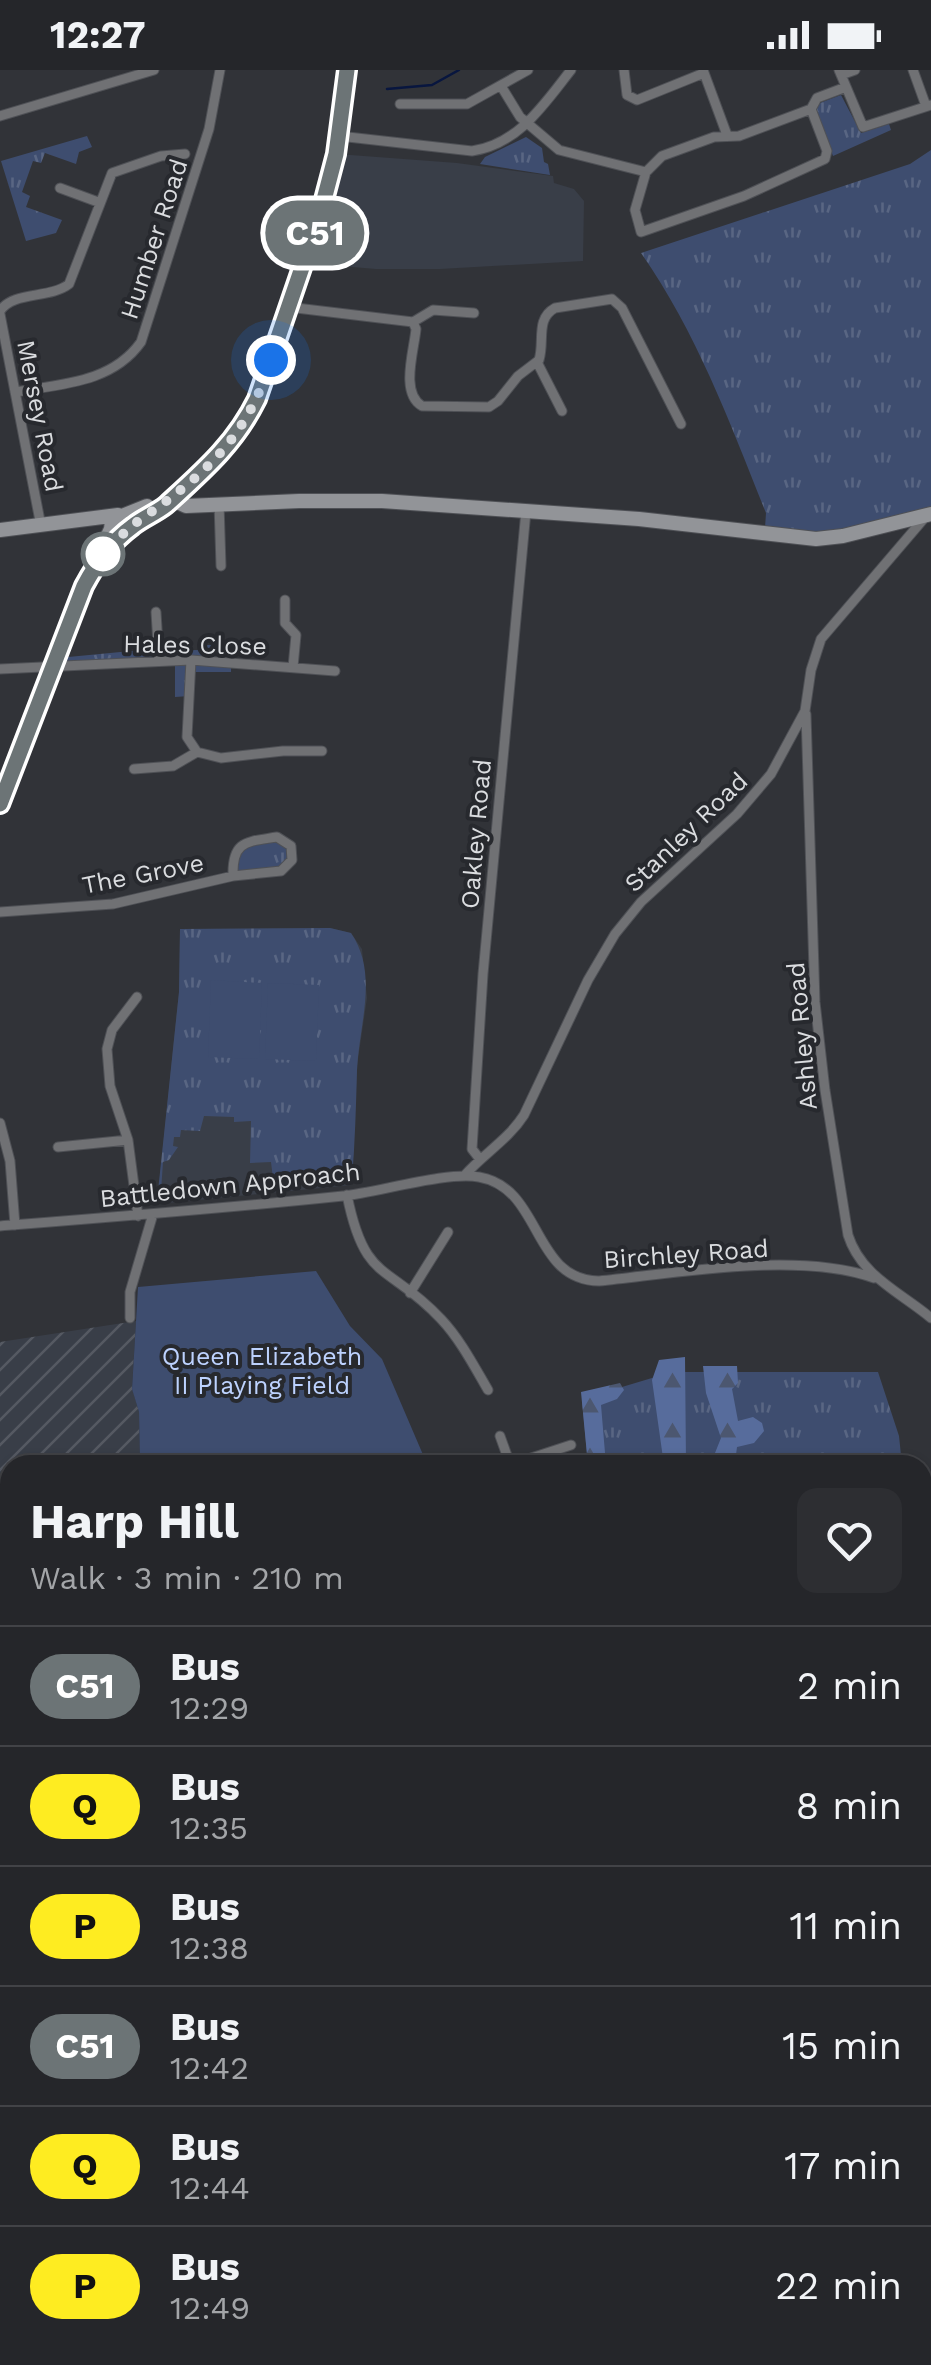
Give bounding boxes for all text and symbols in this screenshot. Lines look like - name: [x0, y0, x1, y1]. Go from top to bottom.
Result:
- text: 12:27: [50, 13, 146, 57]
- street label: Humber Road: [114, 155, 194, 323]
- line badge: C51: [258, 200, 372, 266]
- text: C51: [285, 212, 345, 254]
- your location: [246, 335, 296, 385]
- street label: Mersey Road: [11, 338, 69, 494]
- unlabelled marker: [82, 533, 124, 575]
- street label: Hales Close: [123, 629, 267, 661]
- street label: Oakley Road: [455, 758, 497, 910]
- street label: Stanley Road: [619, 766, 753, 898]
- street label: The Grove: [80, 848, 206, 900]
- street label: Ashley Road: [781, 961, 823, 1111]
- street label: Battledown Approach: [98, 1157, 362, 1213]
- street label: Birchley Road: [602, 1234, 770, 1274]
- park label: Queen Elizabeth II Playing Field: [162, 1342, 362, 1400]
- button: heart: [797, 1488, 902, 1593]
- text: Harp Hill: [30, 1493, 239, 1550]
- text: Walk · 3 min · 210 m: [30, 1559, 344, 1597]
- text: Bus: [170, 1645, 240, 1689]
- text: 2 min: [797, 1664, 902, 1708]
- text: C51: [55, 1665, 115, 1707]
- text: 12:29: [170, 1689, 249, 1727]
- text: Bus: [170, 1765, 240, 1809]
- text: 8 min: [796, 1784, 902, 1828]
- text: Q: [72, 1785, 98, 1827]
- text: 12:35: [170, 1809, 248, 1847]
- text: Bus: [170, 1885, 240, 1929]
- text: 11 min: [790, 1904, 902, 1948]
- text: P: [73, 1905, 97, 1947]
- text: 12:38: [170, 1929, 249, 1967]
- text: Bus: [170, 2005, 240, 2049]
- text: 15 min: [782, 2024, 902, 2068]
- text: C51: [55, 2025, 115, 2067]
- text: 12:42: [170, 2049, 249, 2087]
- text: Bus: [170, 2125, 240, 2169]
- text: 17 min: [784, 2144, 902, 2188]
- text: Q: [72, 2145, 98, 2187]
- text: 12:44: [170, 2169, 250, 2207]
- text: Bus: [170, 2245, 240, 2289]
- text: 22 min: [775, 2264, 902, 2308]
- text: P: [73, 2265, 97, 2307]
- text: 12:49: [170, 2289, 250, 2327]

